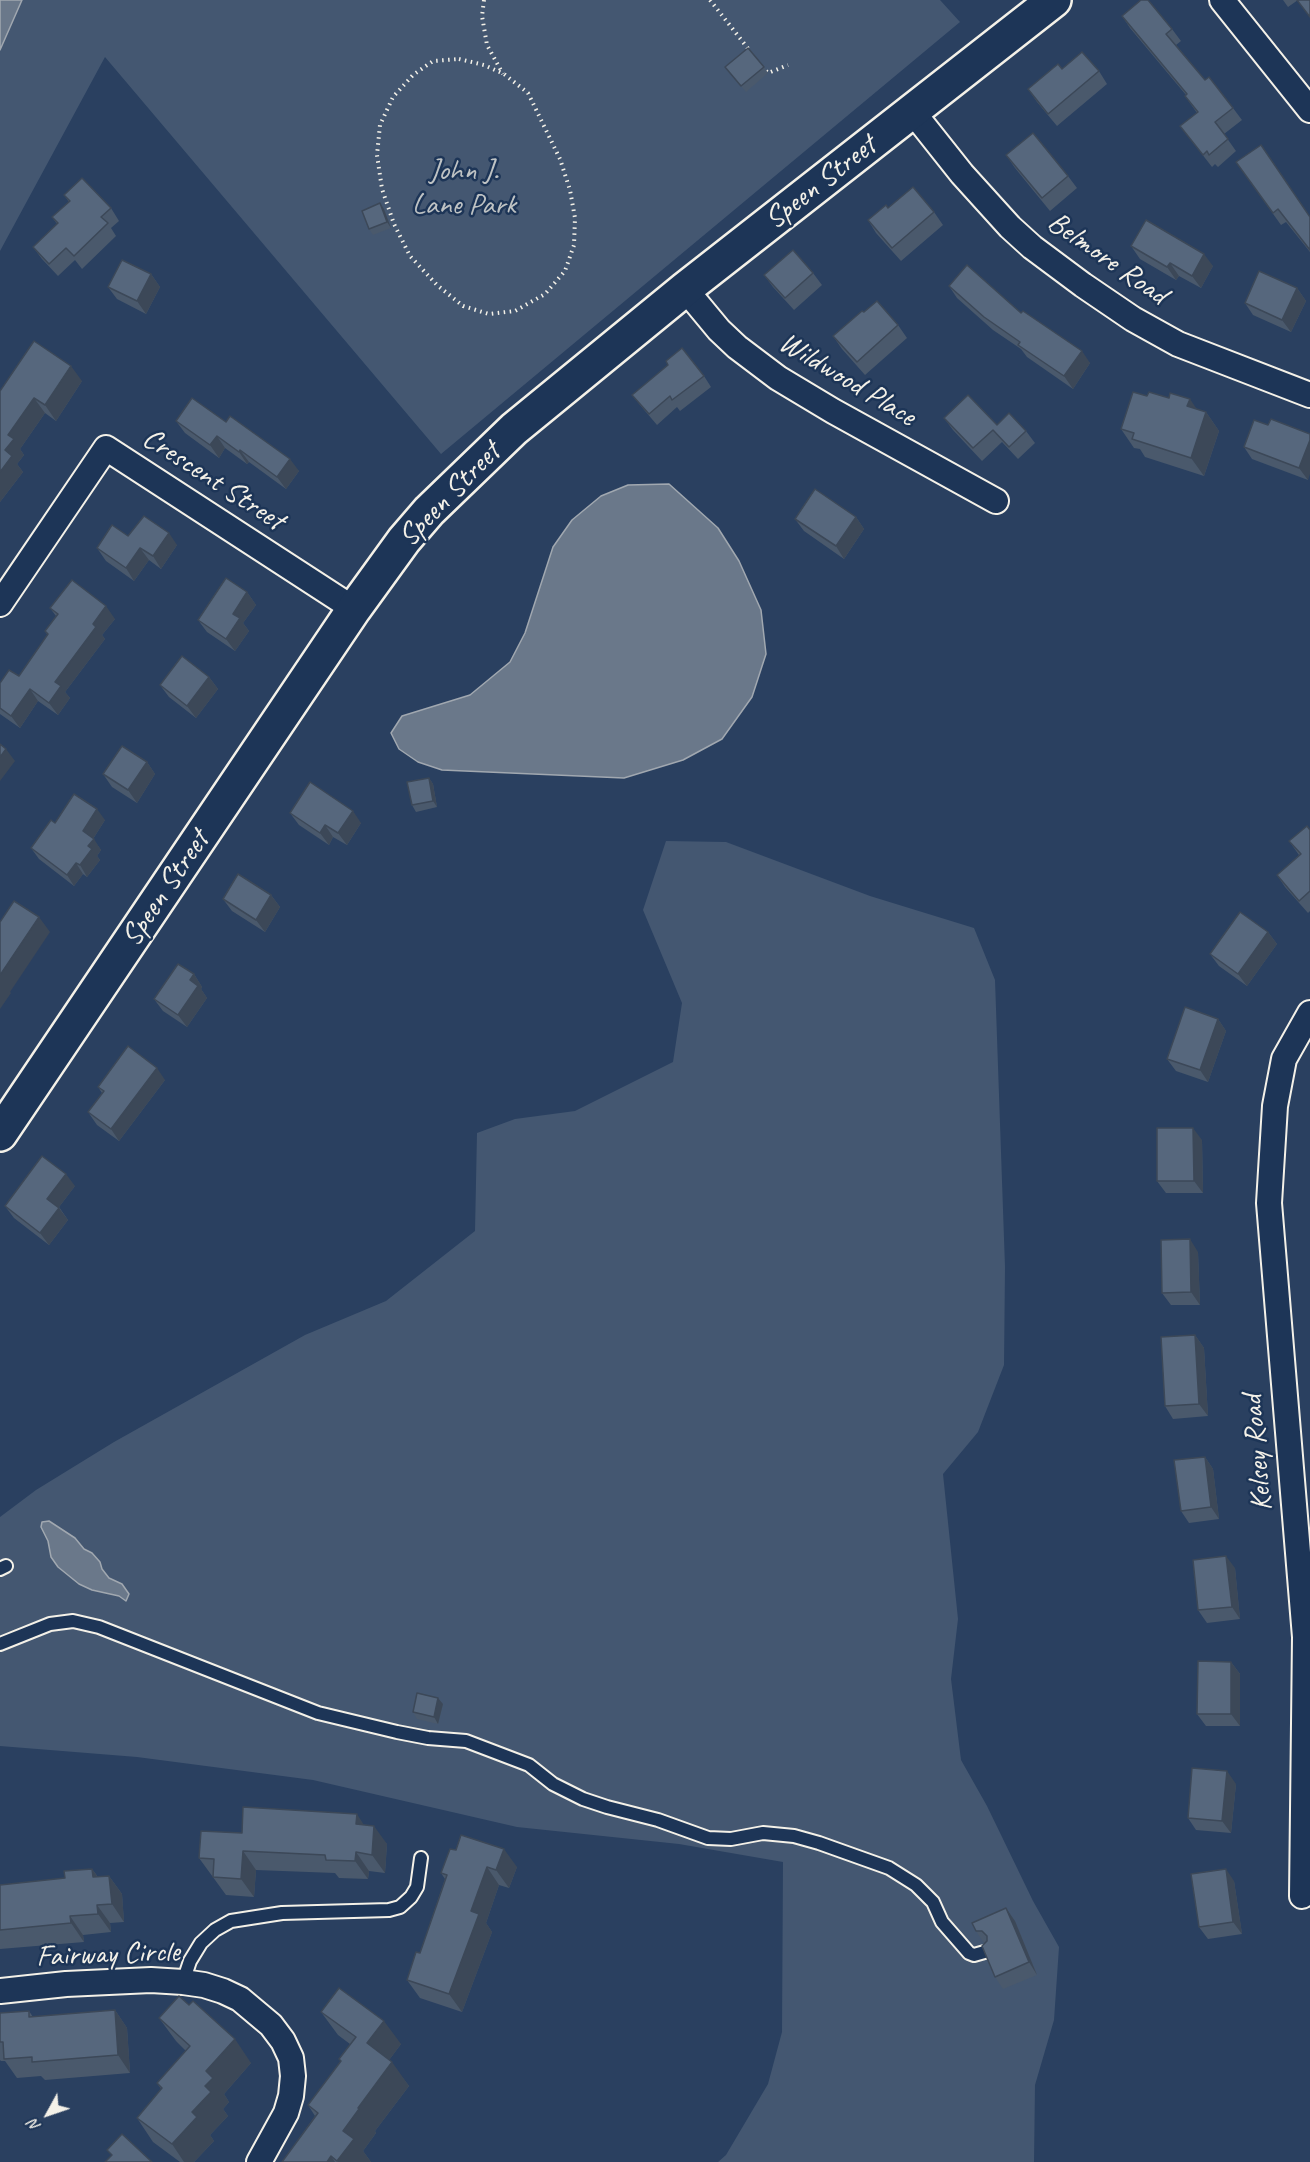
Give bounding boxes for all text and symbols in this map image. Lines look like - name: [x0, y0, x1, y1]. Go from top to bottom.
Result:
- street label: Speen Street: [758, 128, 884, 238]
- park label: John J. Lane Park: [412, 153, 516, 224]
- street label: Belmore Road: [1040, 205, 1174, 313]
- street label: Wildwood Place: [772, 325, 922, 435]
- street label: Crescent Street: [135, 421, 291, 539]
- street label: Speen Street: [391, 435, 509, 555]
- street label: Speen Street: [114, 824, 218, 954]
- street label: Kelsey Road: [1235, 1393, 1281, 1513]
- street label: Fairway Circle: [36, 1935, 180, 1975]
- north arrow: [18, 2084, 78, 2144]
- text: N: [23, 2115, 45, 2136]

